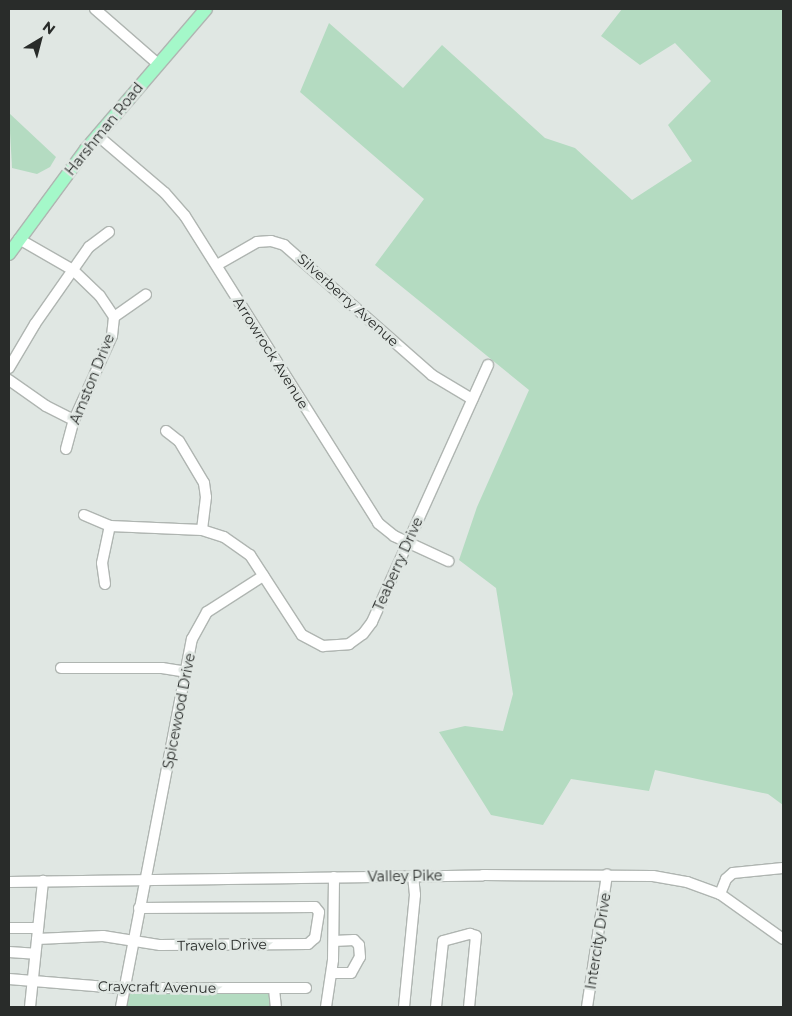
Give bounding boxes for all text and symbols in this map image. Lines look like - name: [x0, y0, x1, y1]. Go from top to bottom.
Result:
- north arrow: [15, 15, 65, 65]
- text: N: [39, 17, 59, 39]
- street label: Harshman Road: [61, 79, 147, 179]
- street label: Silverberry Avenue: [294, 250, 402, 350]
- street label: Arrowrock Avenue: [230, 294, 312, 412]
- street label: Amston Drive: [66, 331, 118, 427]
- street label: Teaberry Drive: [370, 515, 426, 613]
- street label: Spicewood Drive: [160, 652, 198, 770]
- street label: Valley Pike: [367, 867, 443, 885]
- street label: Intercity Drive: [582, 892, 614, 990]
- street label: Travelo Drive: [177, 936, 267, 954]
- street label: Craycraft Avenue: [98, 978, 216, 996]

